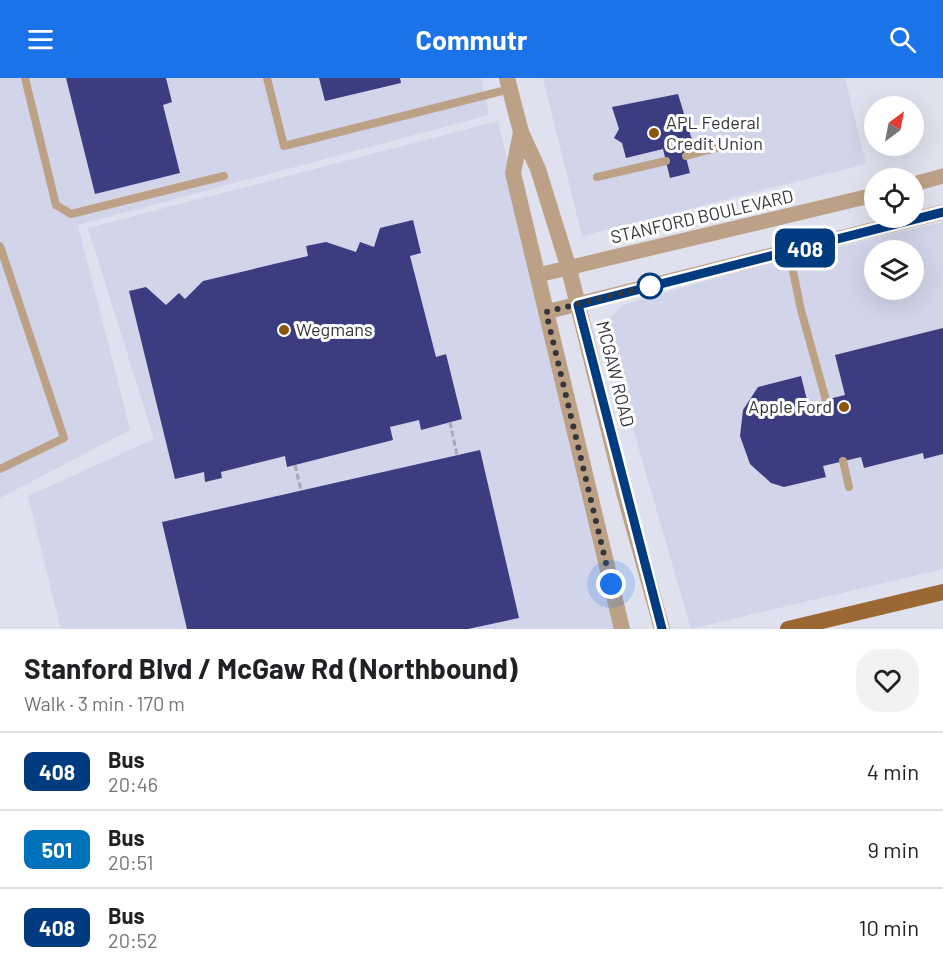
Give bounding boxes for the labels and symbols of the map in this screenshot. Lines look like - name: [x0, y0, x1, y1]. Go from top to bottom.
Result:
- north arrow: [864, 96, 924, 156]
- place label: APL Federal Credit Union: [666, 111, 763, 154]
- marker: APL Federal Credit Union: [647, 126, 661, 140]
- street label: STANFORD BOULEVARD: [608, 184, 795, 248]
- line badge: 408: [770, 228, 840, 268]
- unlabelled marker: [637, 273, 663, 299]
- place label: Wegmans: [296, 318, 373, 340]
- street label: MCGAW ROAD: [592, 318, 640, 429]
- marker: Wegmans: [277, 323, 291, 337]
- place label: Apple Ford: [748, 395, 832, 417]
- marker: Apple Ford: [837, 400, 851, 414]
- your location: [596, 569, 626, 599]

